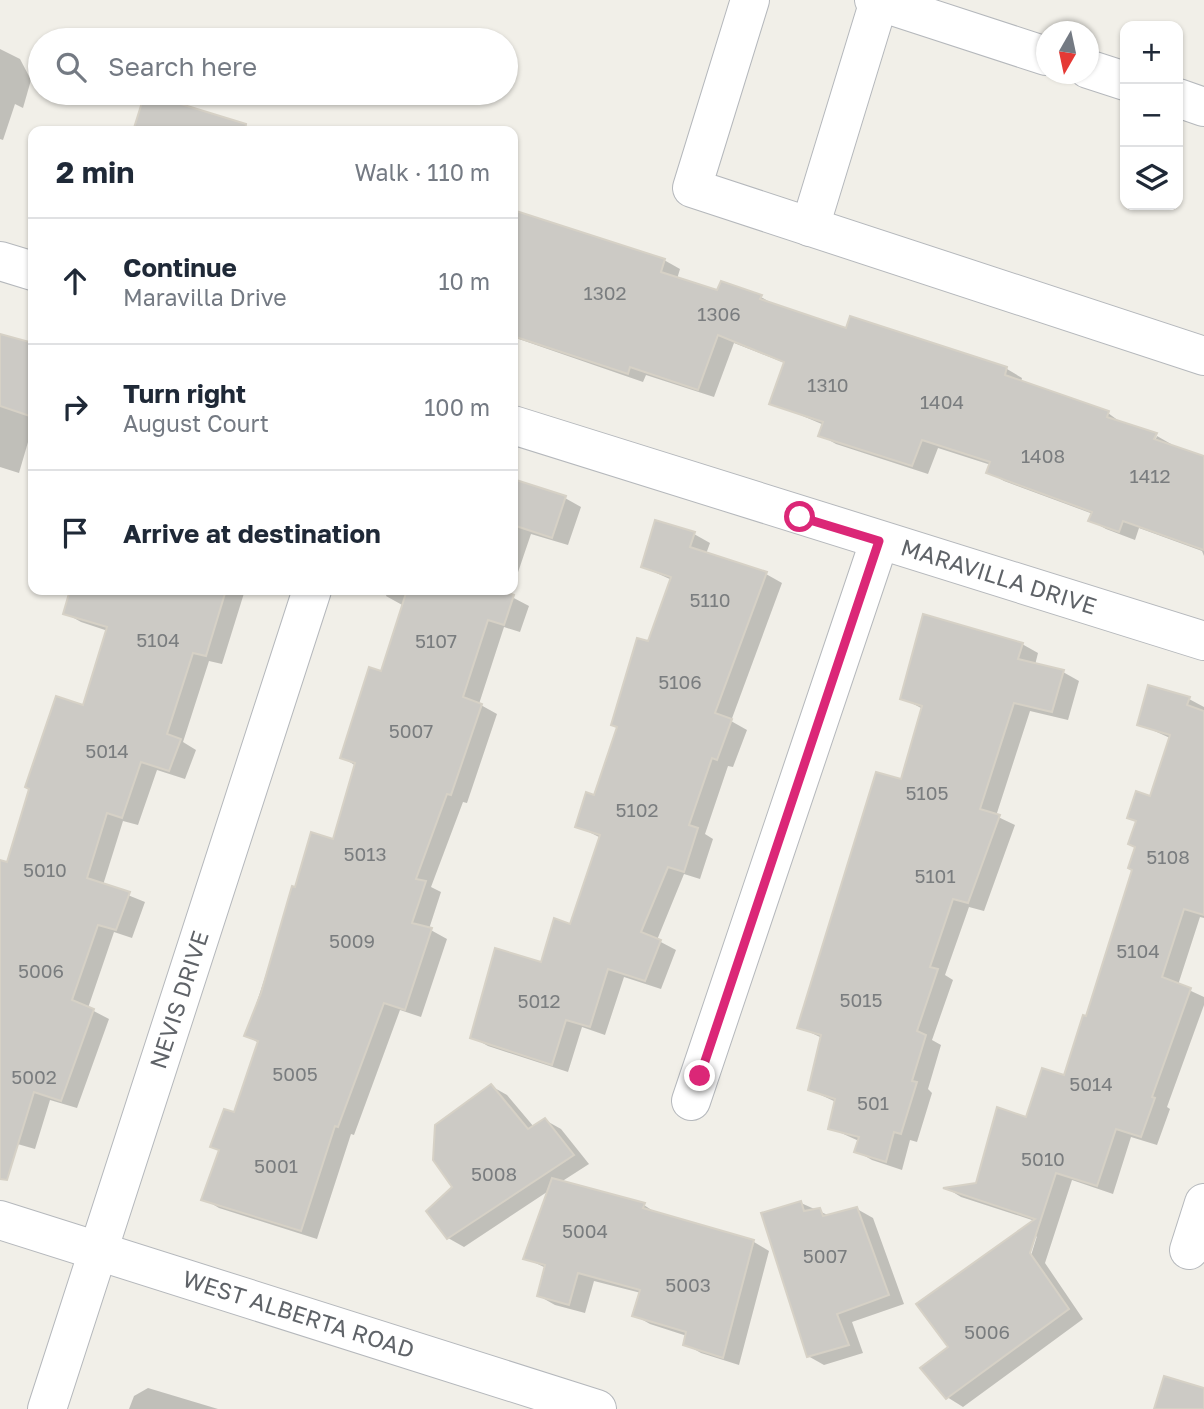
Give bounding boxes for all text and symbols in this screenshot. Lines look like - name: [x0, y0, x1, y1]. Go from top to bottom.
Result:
- north arrow: [1036, 21, 1099, 84]
- map controls: [1120, 21, 1183, 210]
- button: +: [1120, 21, 1183, 84]
- search box: [28, 28, 518, 105]
- icon: search: [52, 48, 90, 86]
- text: Search here: [108, 51, 257, 82]
- button: −: [1120, 84, 1183, 147]
- button: layers: [1120, 147, 1183, 210]
- text: 2 min: [56, 154, 134, 190]
- text: Walk · 110 m: [354, 158, 490, 186]
- text: Continue: [123, 252, 237, 283]
- icon: ahead: [56, 262, 94, 300]
- text: 10 m: [438, 267, 490, 295]
- house number: 1302: [583, 281, 627, 304]
- text: Maravilla Drive: [123, 283, 287, 311]
- house number: 1306: [697, 302, 741, 325]
- house number: 1310: [807, 373, 849, 396]
- text: Turn right: [123, 378, 246, 409]
- icon: right: [56, 388, 94, 426]
- house number: 1404: [920, 390, 964, 413]
- text: 100 m: [424, 393, 490, 421]
- text: August Court: [123, 409, 269, 437]
- house number: 1408: [1021, 444, 1065, 467]
- house number: 1412: [1129, 464, 1171, 487]
- route start: [784, 501, 815, 532]
- icon: arrive: [56, 514, 94, 552]
- text: Arrive at destination: [123, 518, 381, 549]
- street label: MARAVILLA DRIVE: [898, 532, 1100, 620]
- house number: 5110: [689, 588, 731, 611]
- house number: 5104: [136, 628, 180, 651]
- house number: 5107: [415, 629, 457, 652]
- house number: 5106: [658, 670, 702, 693]
- house number: 5007: [389, 719, 433, 742]
- house number: 5014: [85, 739, 129, 762]
- house number: 5105: [905, 781, 949, 804]
- house number: 5102: [615, 798, 659, 821]
- house number: 5013: [343, 842, 387, 865]
- house number: 5108: [1146, 845, 1190, 868]
- house number: 5010: [23, 858, 67, 881]
- house number: 5101: [914, 864, 956, 887]
- street label: NEVIS DRIVE: [143, 927, 214, 1072]
- house number: 5009: [329, 929, 375, 952]
- house number: 5104: [1116, 939, 1160, 962]
- house number: 5006: [18, 959, 64, 982]
- house number: 5015: [839, 988, 883, 1011]
- house number: 5012: [517, 989, 561, 1012]
- route end: [684, 1060, 715, 1091]
- house number: 5005: [272, 1062, 318, 1085]
- house number: 5002: [11, 1065, 57, 1088]
- house number: 5014: [1069, 1072, 1113, 1095]
- house number: 501: [857, 1091, 889, 1114]
- house number: 5010: [1021, 1147, 1065, 1170]
- house number: 5001: [254, 1154, 298, 1177]
- house number: 5008: [471, 1162, 517, 1185]
- house number: 5004: [562, 1219, 608, 1242]
- house number: 5007: [803, 1244, 847, 1267]
- street label: WEST ALBERTA ROAD: [179, 1264, 418, 1363]
- house number: 5003: [665, 1273, 711, 1296]
- house number: 5006: [964, 1320, 1010, 1343]

